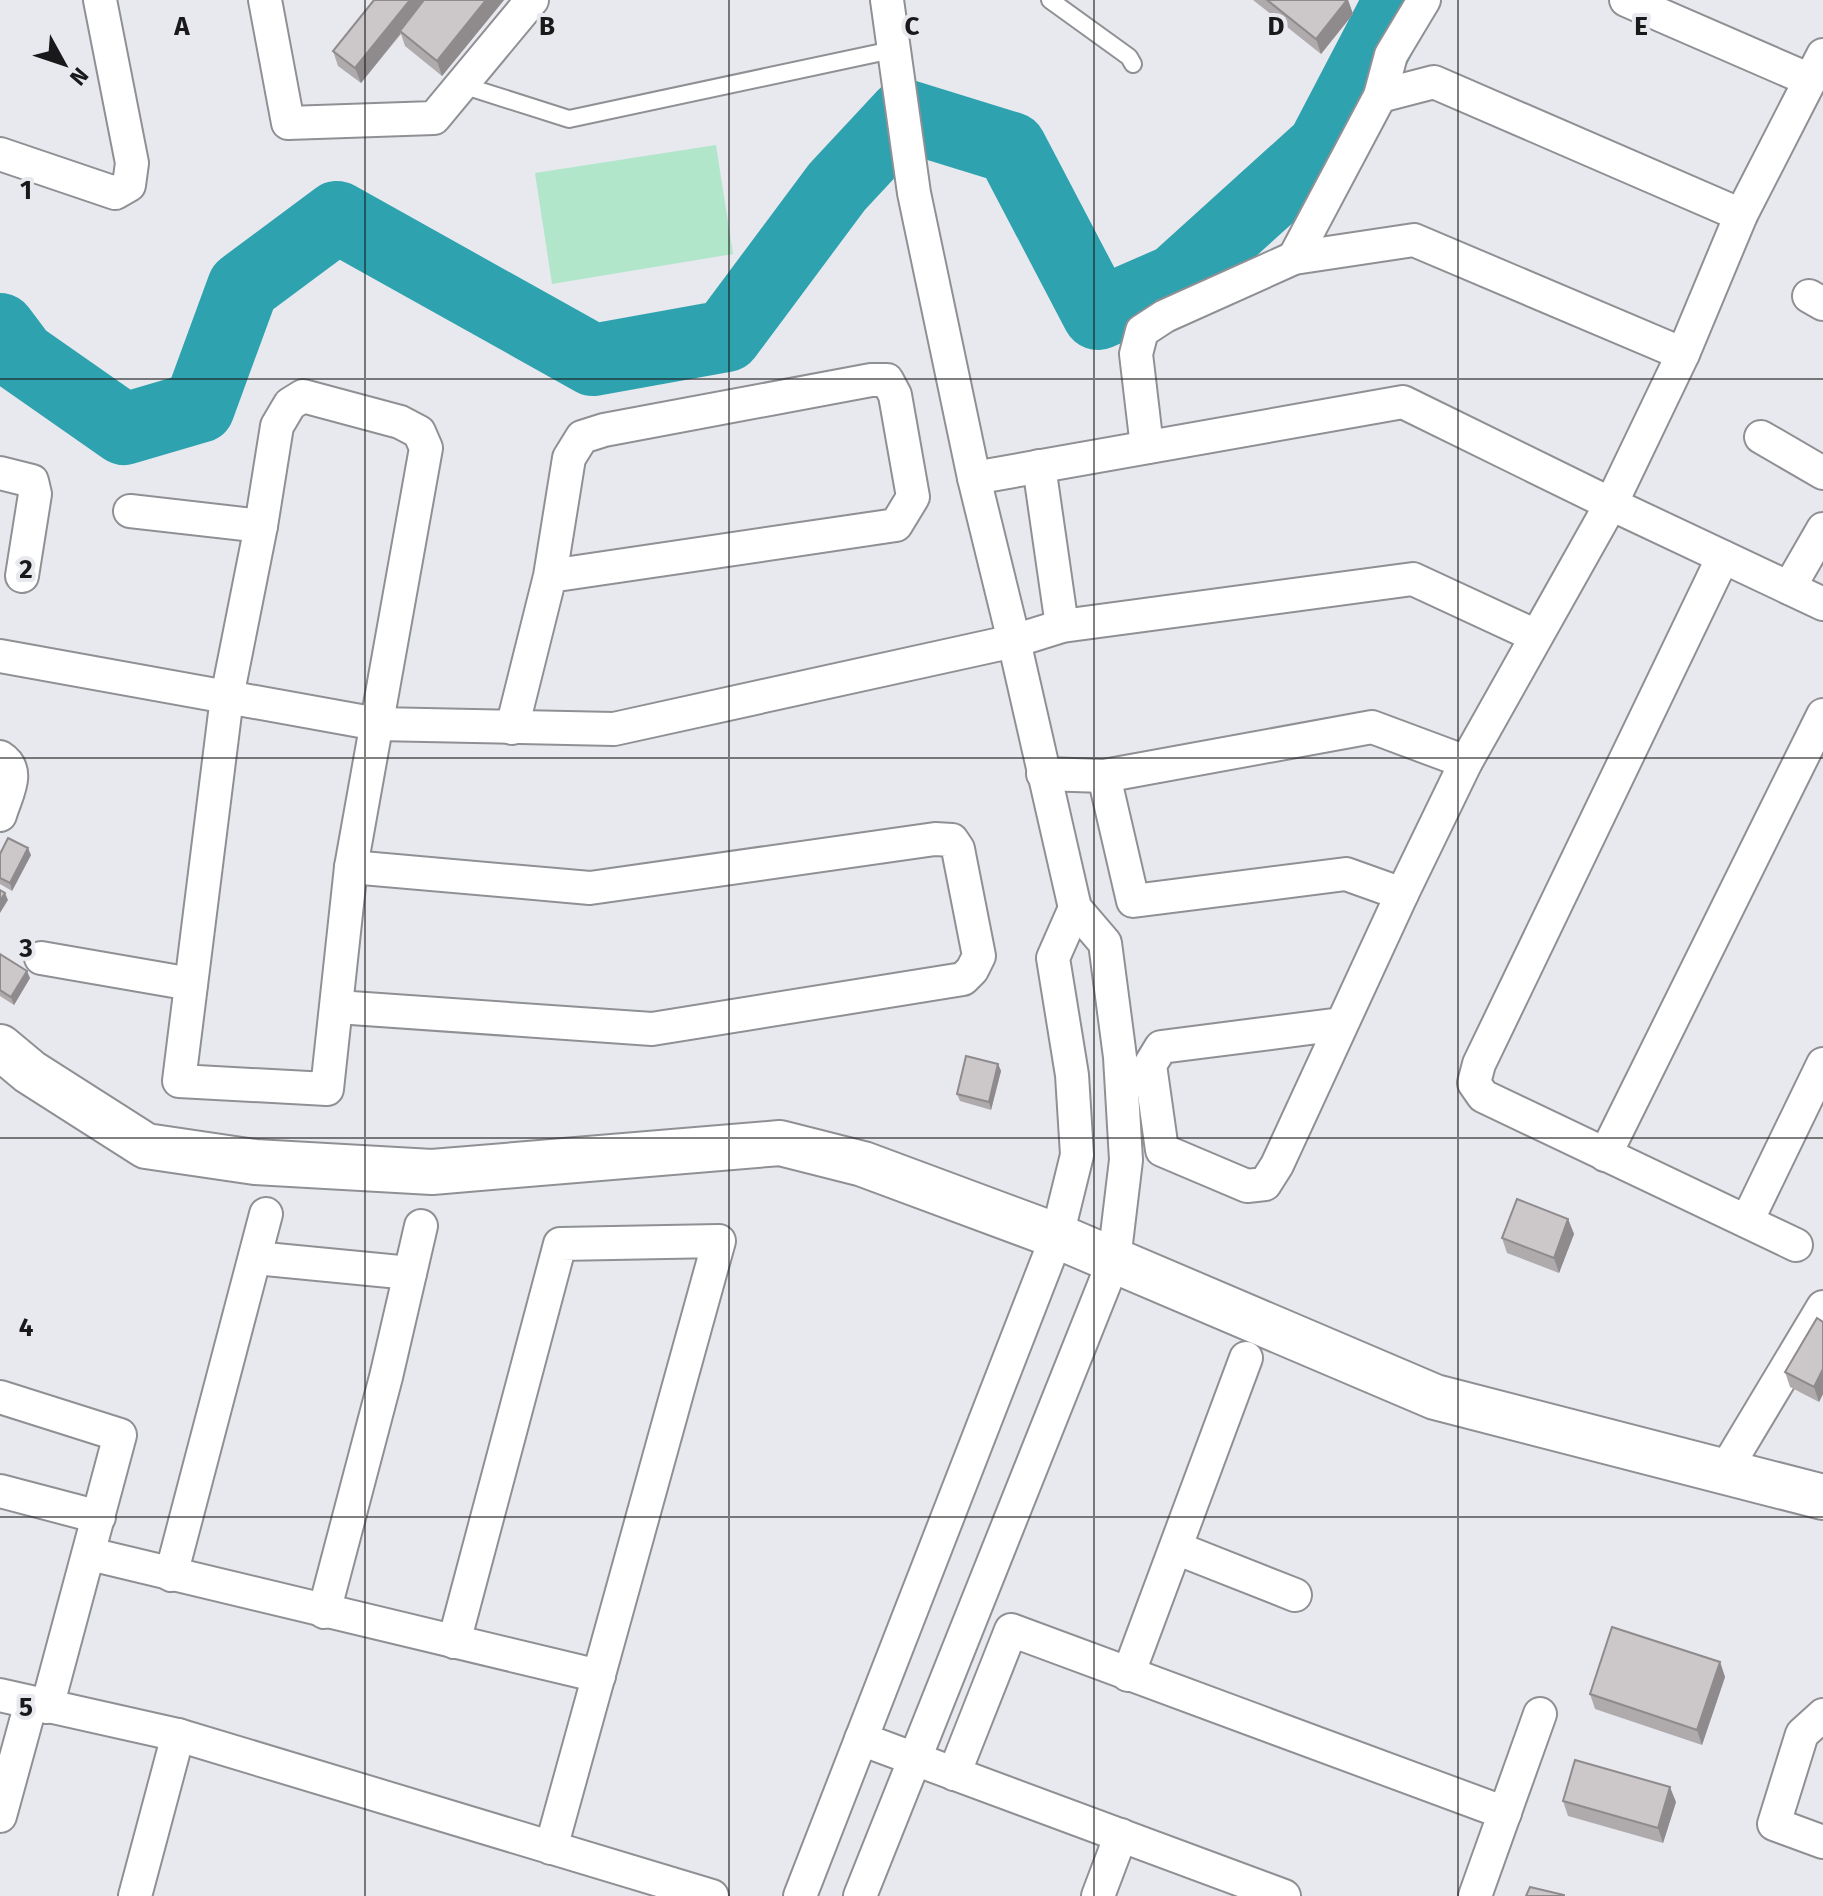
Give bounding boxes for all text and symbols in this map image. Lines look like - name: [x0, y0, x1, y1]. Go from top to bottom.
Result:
- text: A: [173, 11, 190, 42]
- text: B: [539, 11, 555, 42]
- text: C: [905, 11, 920, 42]
- text: D: [1268, 11, 1285, 42]
- text: E: [1634, 11, 1648, 42]
- north arrow: [24, 24, 104, 104]
- text: N: [64, 62, 94, 91]
- text: 1: [20, 175, 32, 206]
- text: 2: [19, 554, 33, 585]
- text: 3: [18, 933, 33, 964]
- text: 4: [19, 1312, 34, 1343]
- text: 5: [19, 1692, 33, 1723]

